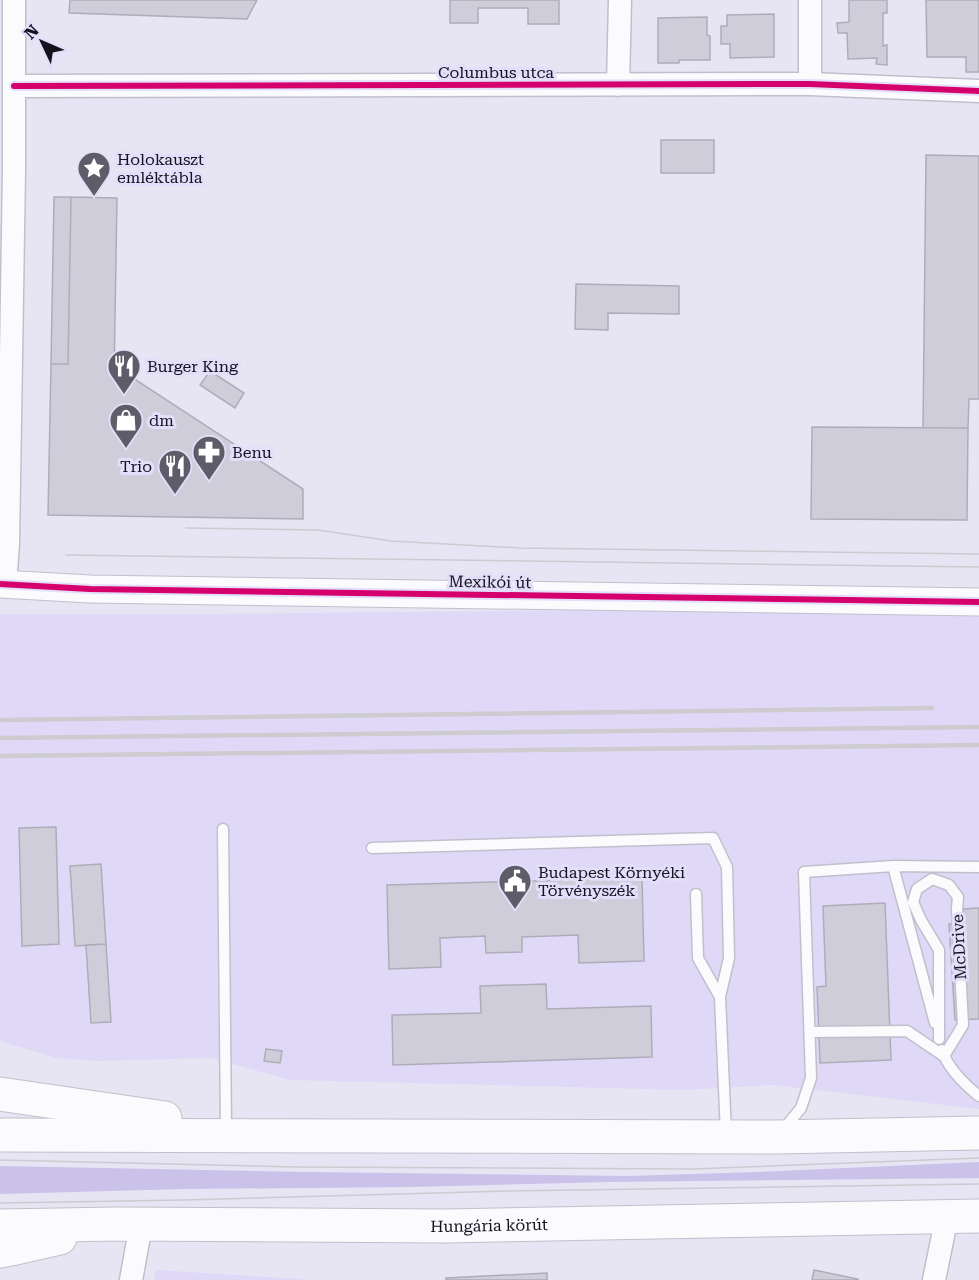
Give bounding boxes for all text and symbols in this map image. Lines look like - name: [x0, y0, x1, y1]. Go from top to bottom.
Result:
- north arrow: [12, 12, 72, 72]
- text: N: [20, 21, 43, 43]
- street label: Columbus utca: [438, 63, 554, 82]
- place icon: Holokauszt emléktábla: [76, 150, 112, 197]
- place label: Holokauszt emléktábla: [117, 150, 204, 187]
- restaurant icon: Burger King: [106, 348, 142, 395]
- place label: Burger King: [147, 357, 239, 376]
- shop icon: dm: [108, 402, 144, 449]
- place label: dm: [149, 411, 174, 430]
- pharmacy icon: Benu: [191, 434, 227, 481]
- place label: Benu: [232, 443, 272, 462]
- restaurant icon: Trio: [157, 448, 193, 495]
- place label: Trio: [120, 457, 152, 476]
- street label: Mexikói út: [449, 572, 531, 592]
- public building icon: Budapest Környéki Törvényszék: [497, 863, 533, 910]
- place label: Budapest Környéki Törvényszék: [538, 863, 685, 900]
- street label: McDrive: [948, 913, 970, 980]
- street label: Hungária körút: [430, 1215, 548, 1236]

